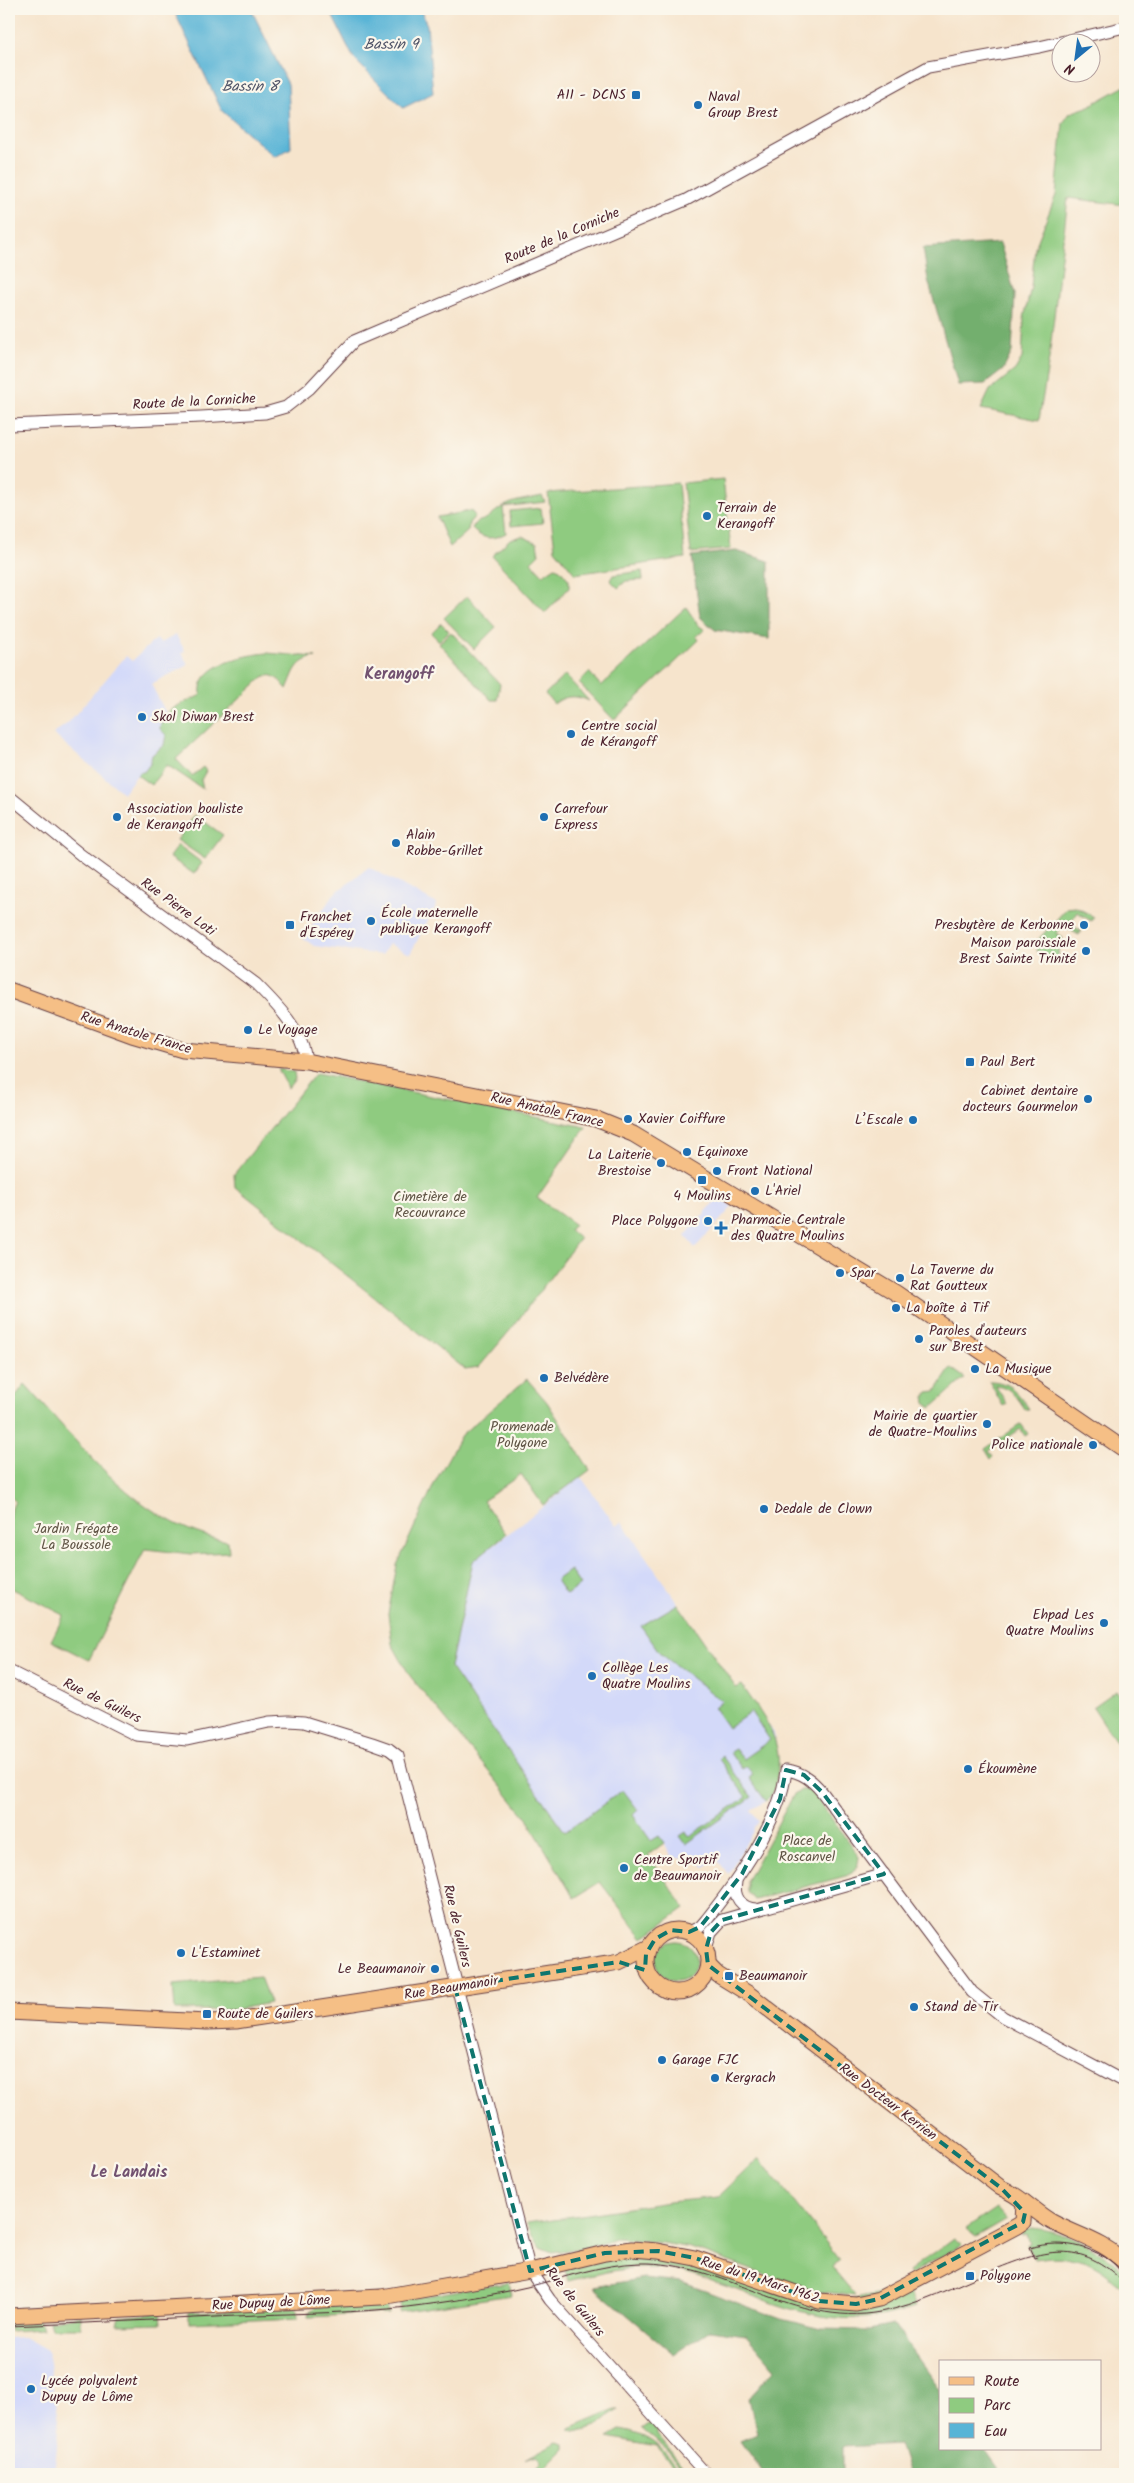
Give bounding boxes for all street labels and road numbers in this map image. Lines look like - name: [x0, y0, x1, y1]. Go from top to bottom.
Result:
- street label: Route de la Corniche: [501, 202, 624, 270]
- street label: Route de la Corniche: [132, 388, 257, 416]
- street label: Rue Pierre Loti: [136, 872, 221, 942]
- street label: Rue Anatole France: [78, 1006, 195, 1061]
- street label: Rue Anatole France: [489, 1086, 606, 1134]
- street label: Rue de Guilers: [59, 1673, 145, 1729]
- street label: Rue de Guilers: [437, 1882, 477, 1970]
- street label: Rue Beaumanoir: [402, 1970, 501, 2006]
- street label: Rue Docteur Kerrien: [834, 2058, 942, 2146]
- street label: Rue du 19 Mars 1962: [698, 2250, 822, 2310]
- street label: Rue de Guilers: [540, 2262, 610, 2342]
- street label: Rue Dupuy de Lôme: [211, 2289, 331, 2317]

